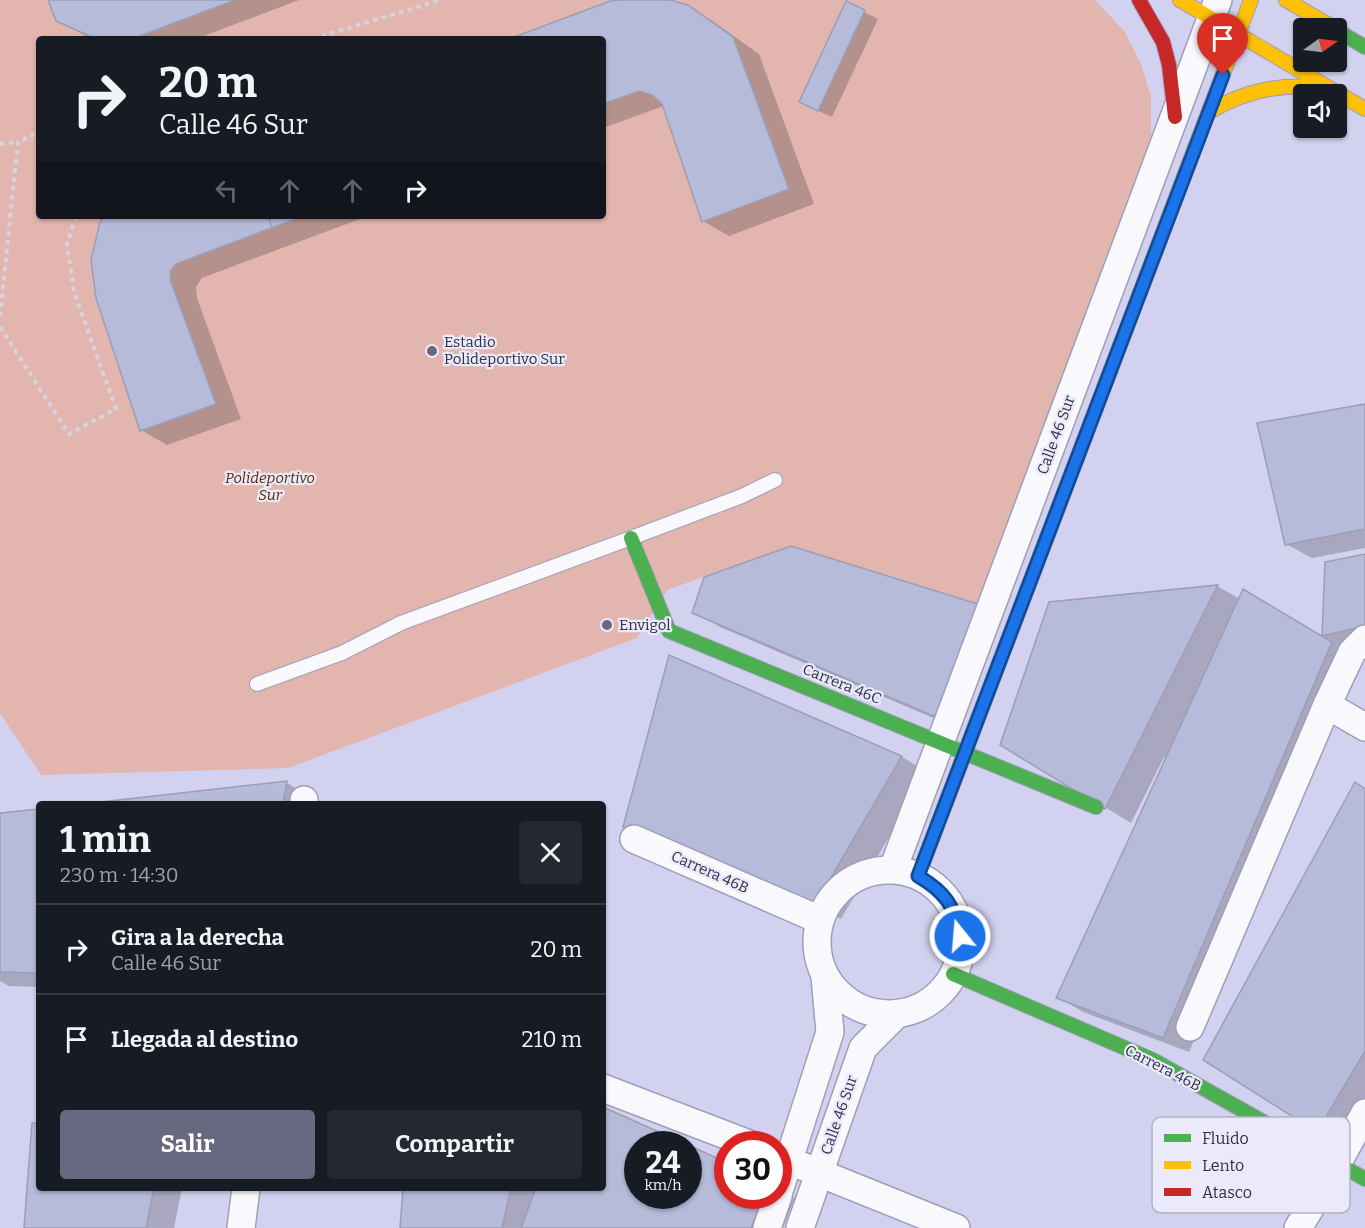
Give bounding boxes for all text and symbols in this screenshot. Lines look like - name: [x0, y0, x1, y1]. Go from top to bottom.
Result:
- pin: [1197, 13, 1248, 75]
- north arrow: [1293, 18, 1347, 72]
- map controls: [1293, 18, 1347, 138]
- icon: arrive: [1206, 22, 1239, 55]
- text: 20 m: [159, 58, 257, 108]
- icon: right: [60, 60, 138, 138]
- button: sound: [1293, 84, 1347, 138]
- text: Calle 46 Sur: [159, 109, 308, 141]
- icon: left: [210, 174, 243, 207]
- icon: ahead: [273, 174, 306, 207]
- icon: ahead: [336, 174, 369, 207]
- icon: right: [399, 174, 432, 207]
- place label: Estadio Polideportivo Sur: [444, 333, 565, 368]
- marker: Estadio Polideportivo Sur: [425, 344, 439, 358]
- street label: Calle 46 Sur: [1033, 393, 1079, 477]
- park label: Polideportivo Sur: [225, 469, 315, 504]
- place label: Envigol: [619, 616, 671, 634]
- marker: Envigol: [600, 618, 614, 632]
- street label: Carrera 46C: [800, 660, 884, 708]
- text: 1 min: [60, 818, 151, 862]
- button: close: [519, 821, 582, 884]
- street label: Carrera 46B: [668, 847, 752, 897]
- text: 230 m · 14:30: [60, 863, 179, 887]
- position arrow: [928, 904, 992, 968]
- text: Gira a la derecha: [111, 924, 284, 951]
- icon: right: [60, 933, 93, 966]
- text: 20 m: [531, 936, 582, 963]
- text: Calle 46 Sur: [111, 951, 221, 975]
- icon: arrive: [60, 1023, 93, 1056]
- text: Llegada al destino: [111, 1026, 298, 1053]
- text: 210 m: [522, 1026, 582, 1053]
- street label: Carrera 46B: [1122, 1041, 1204, 1095]
- street label: Calle 46 Sur: [817, 1073, 861, 1157]
- button: Salir: [60, 1110, 315, 1179]
- button: Compartir: [327, 1110, 582, 1179]
- legend: [1152, 1117, 1350, 1213]
- text: Fluido: [1202, 1129, 1249, 1148]
- speed limit sign: 30: [714, 1131, 792, 1209]
- text: 24: [645, 1145, 681, 1181]
- text: Lento: [1202, 1156, 1244, 1175]
- text: km/h: [644, 1176, 682, 1194]
- text: Atasco: [1202, 1183, 1252, 1202]

